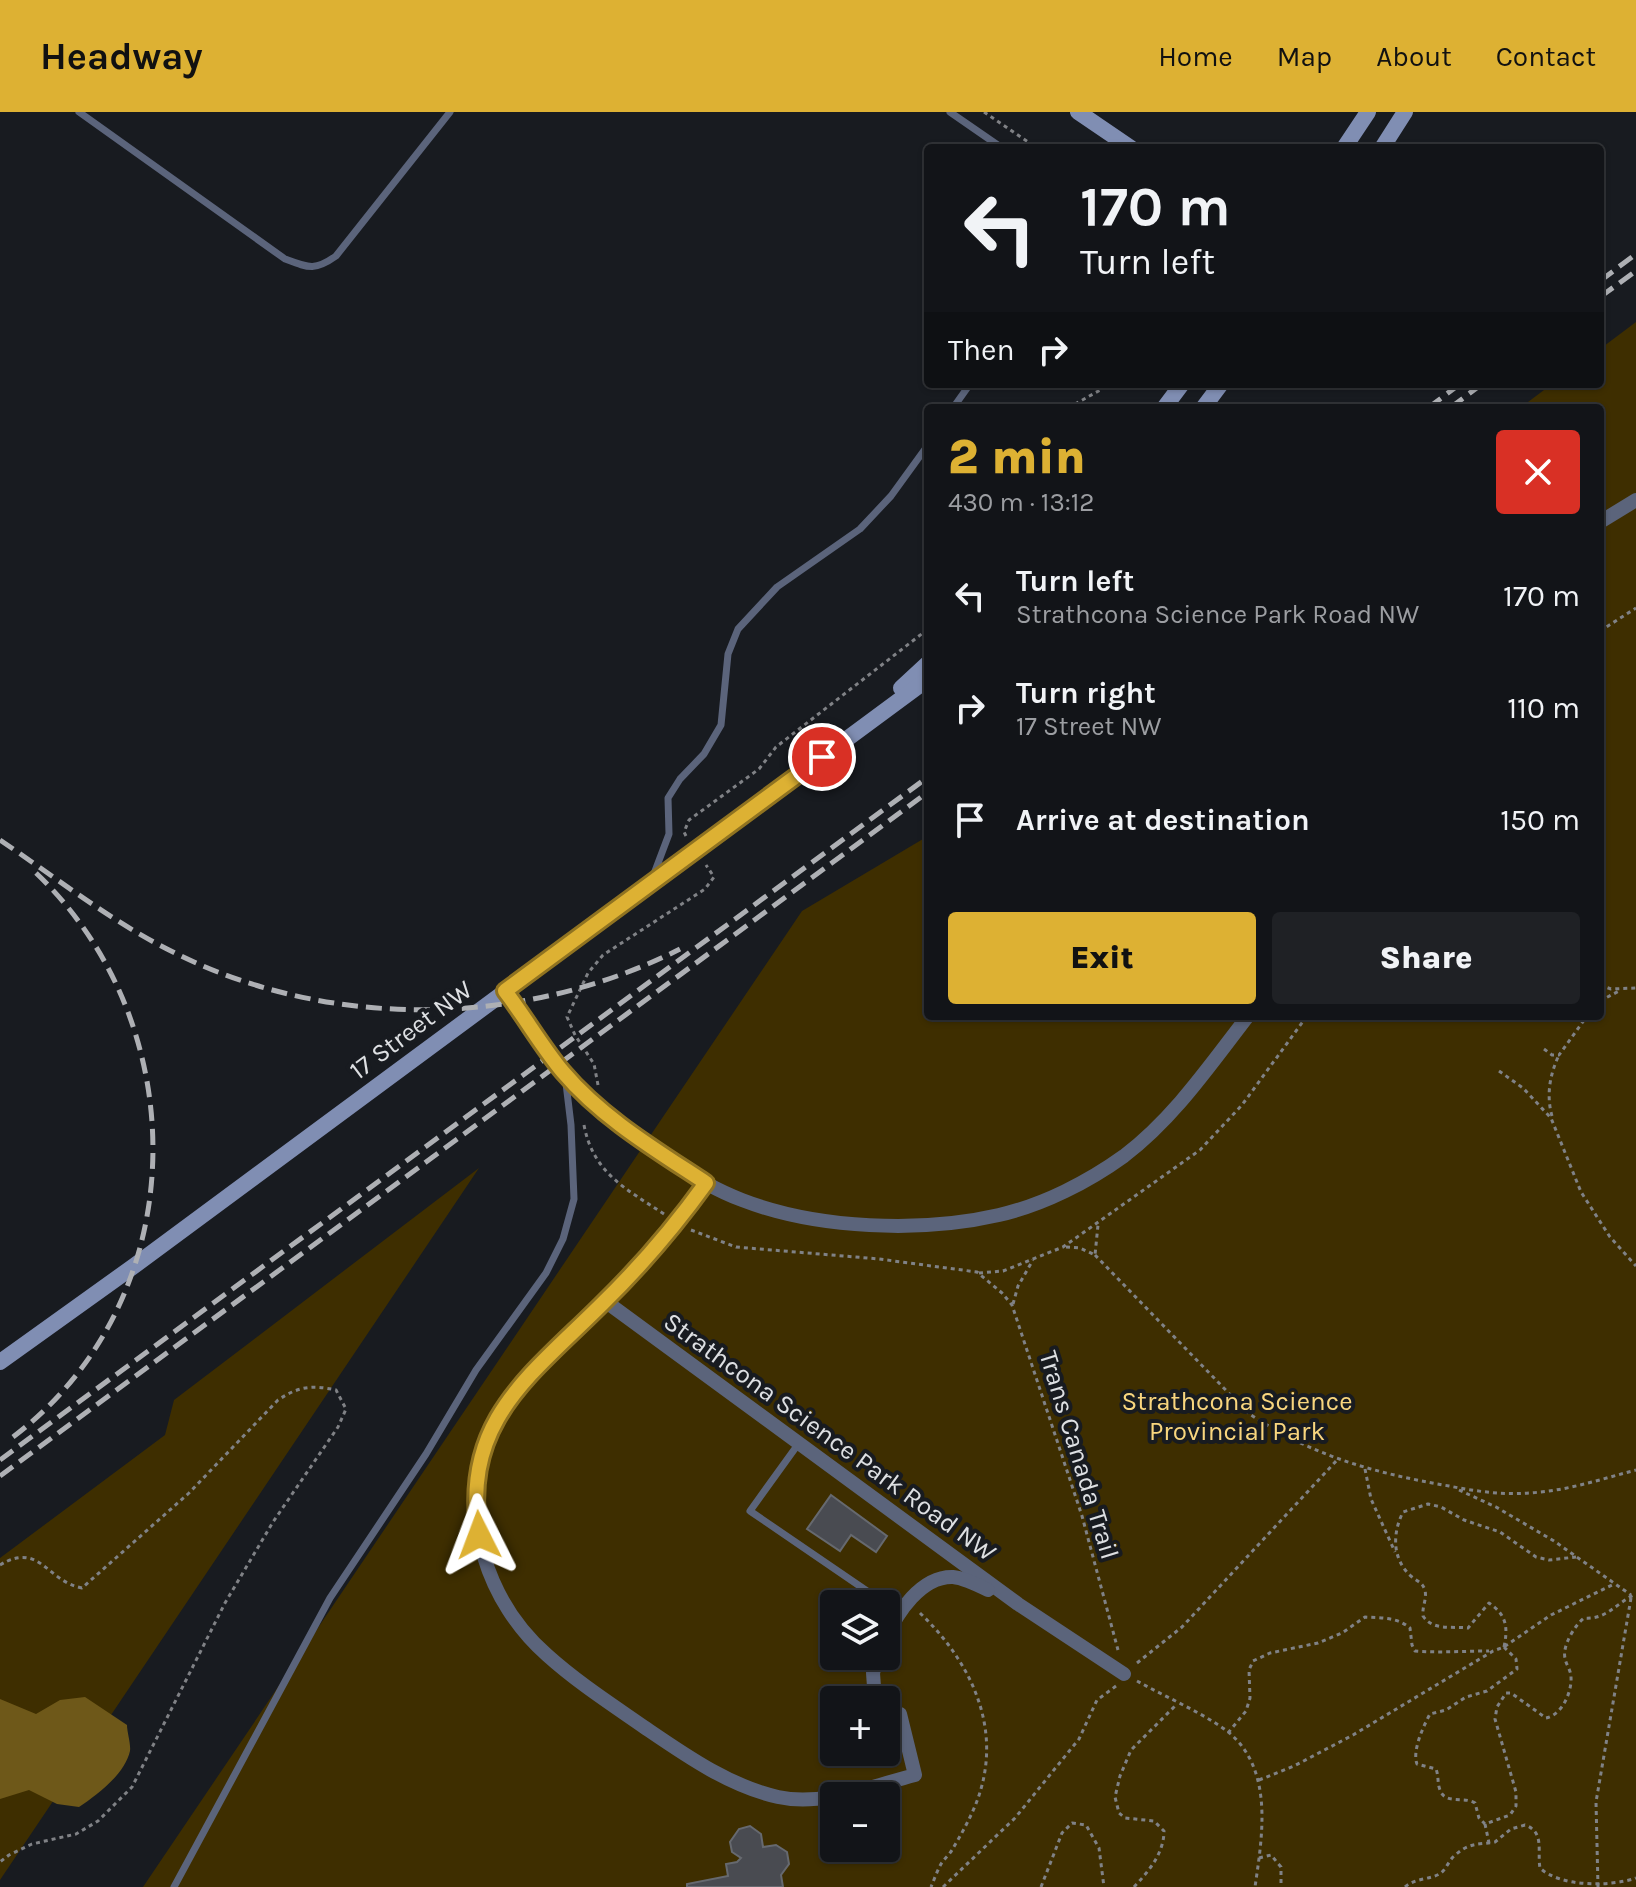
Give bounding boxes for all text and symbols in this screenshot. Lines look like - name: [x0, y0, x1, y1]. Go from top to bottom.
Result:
- text: Headway: [40, 34, 203, 79]
- text: Home: [1158, 40, 1233, 73]
- text: Map: [1277, 40, 1332, 73]
- text: About: [1376, 40, 1452, 73]
- text: Contact: [1496, 40, 1596, 73]
- text: 170 m: [1080, 174, 1231, 239]
- icon: left: [948, 176, 1052, 280]
- text: Turn left: [1080, 241, 1215, 283]
- icon: right: [1031, 328, 1075, 372]
- text: Then: [948, 332, 1015, 368]
- text: 2 min: [948, 429, 1086, 485]
- button: close: [1496, 430, 1580, 514]
- text: 430 m · 13:12: [948, 487, 1094, 518]
- text: Turn left: [1016, 563, 1134, 599]
- icon: left: [948, 574, 992, 618]
- text: 170 m: [1503, 578, 1580, 614]
- text: Strathcona Science Park Road NW: [1016, 599, 1419, 630]
- text: Turn right: [1016, 675, 1156, 711]
- icon: right: [948, 686, 992, 730]
- text: 110 m: [1507, 690, 1580, 726]
- text: 17 Street NW: [1016, 711, 1162, 742]
- pin: [788, 723, 856, 791]
- icon: arrive: [800, 735, 844, 779]
- icon: arrive: [948, 798, 992, 842]
- text: Arrive at destination: [1016, 802, 1310, 838]
- text: 150 m: [1500, 802, 1580, 838]
- button: Exit: [948, 912, 1256, 1004]
- button: Share: [1272, 912, 1580, 1004]
- street label: 17 Street NW: [344, 974, 478, 1086]
- street label: Strathcona Science Park Road NW: [658, 1306, 1002, 1568]
- street label: Trans Canada Trail: [1033, 1347, 1125, 1563]
- park label: Strathcona Science Provincial Park: [1121, 1386, 1353, 1447]
- position arrow: [437, 1493, 521, 1577]
- map controls: [820, 1590, 900, 1862]
- button: layers: [820, 1590, 900, 1670]
- button: +: [820, 1686, 900, 1766]
- button: −: [820, 1782, 900, 1862]

